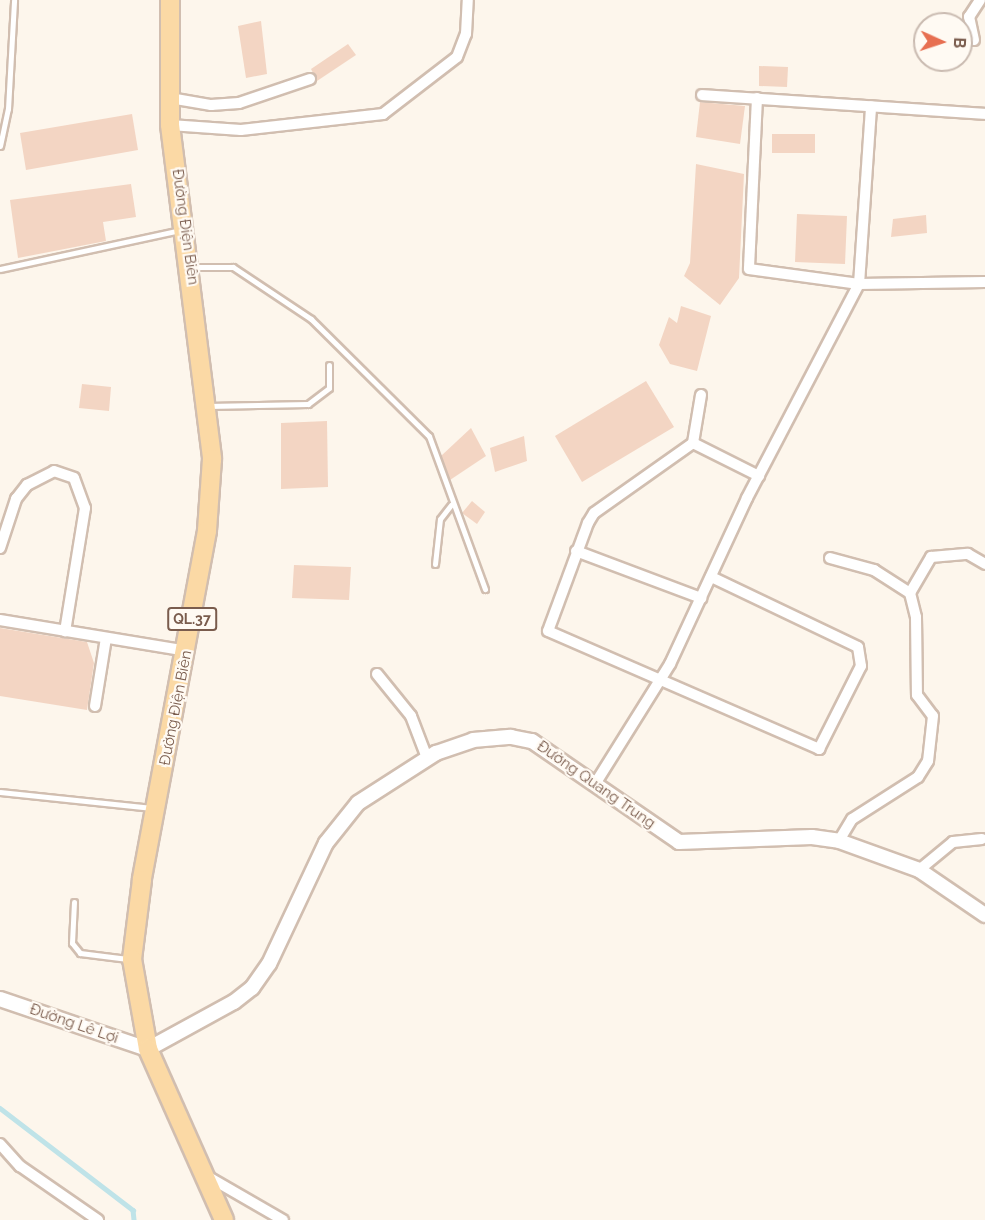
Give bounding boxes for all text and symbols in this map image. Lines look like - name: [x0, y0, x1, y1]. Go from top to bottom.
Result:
- north arrow: [913, 12, 973, 72]
- text: B: [950, 37, 969, 49]
- street label: Đường Điện Biên: [168, 168, 202, 286]
- road number: QL.37: [166, 608, 218, 630]
- street label: Đường Điện Biên: [156, 649, 196, 767]
- street label: Đường Quang Trung: [533, 737, 659, 833]
- street label: Đường Lê Lợi: [27, 1000, 121, 1048]

